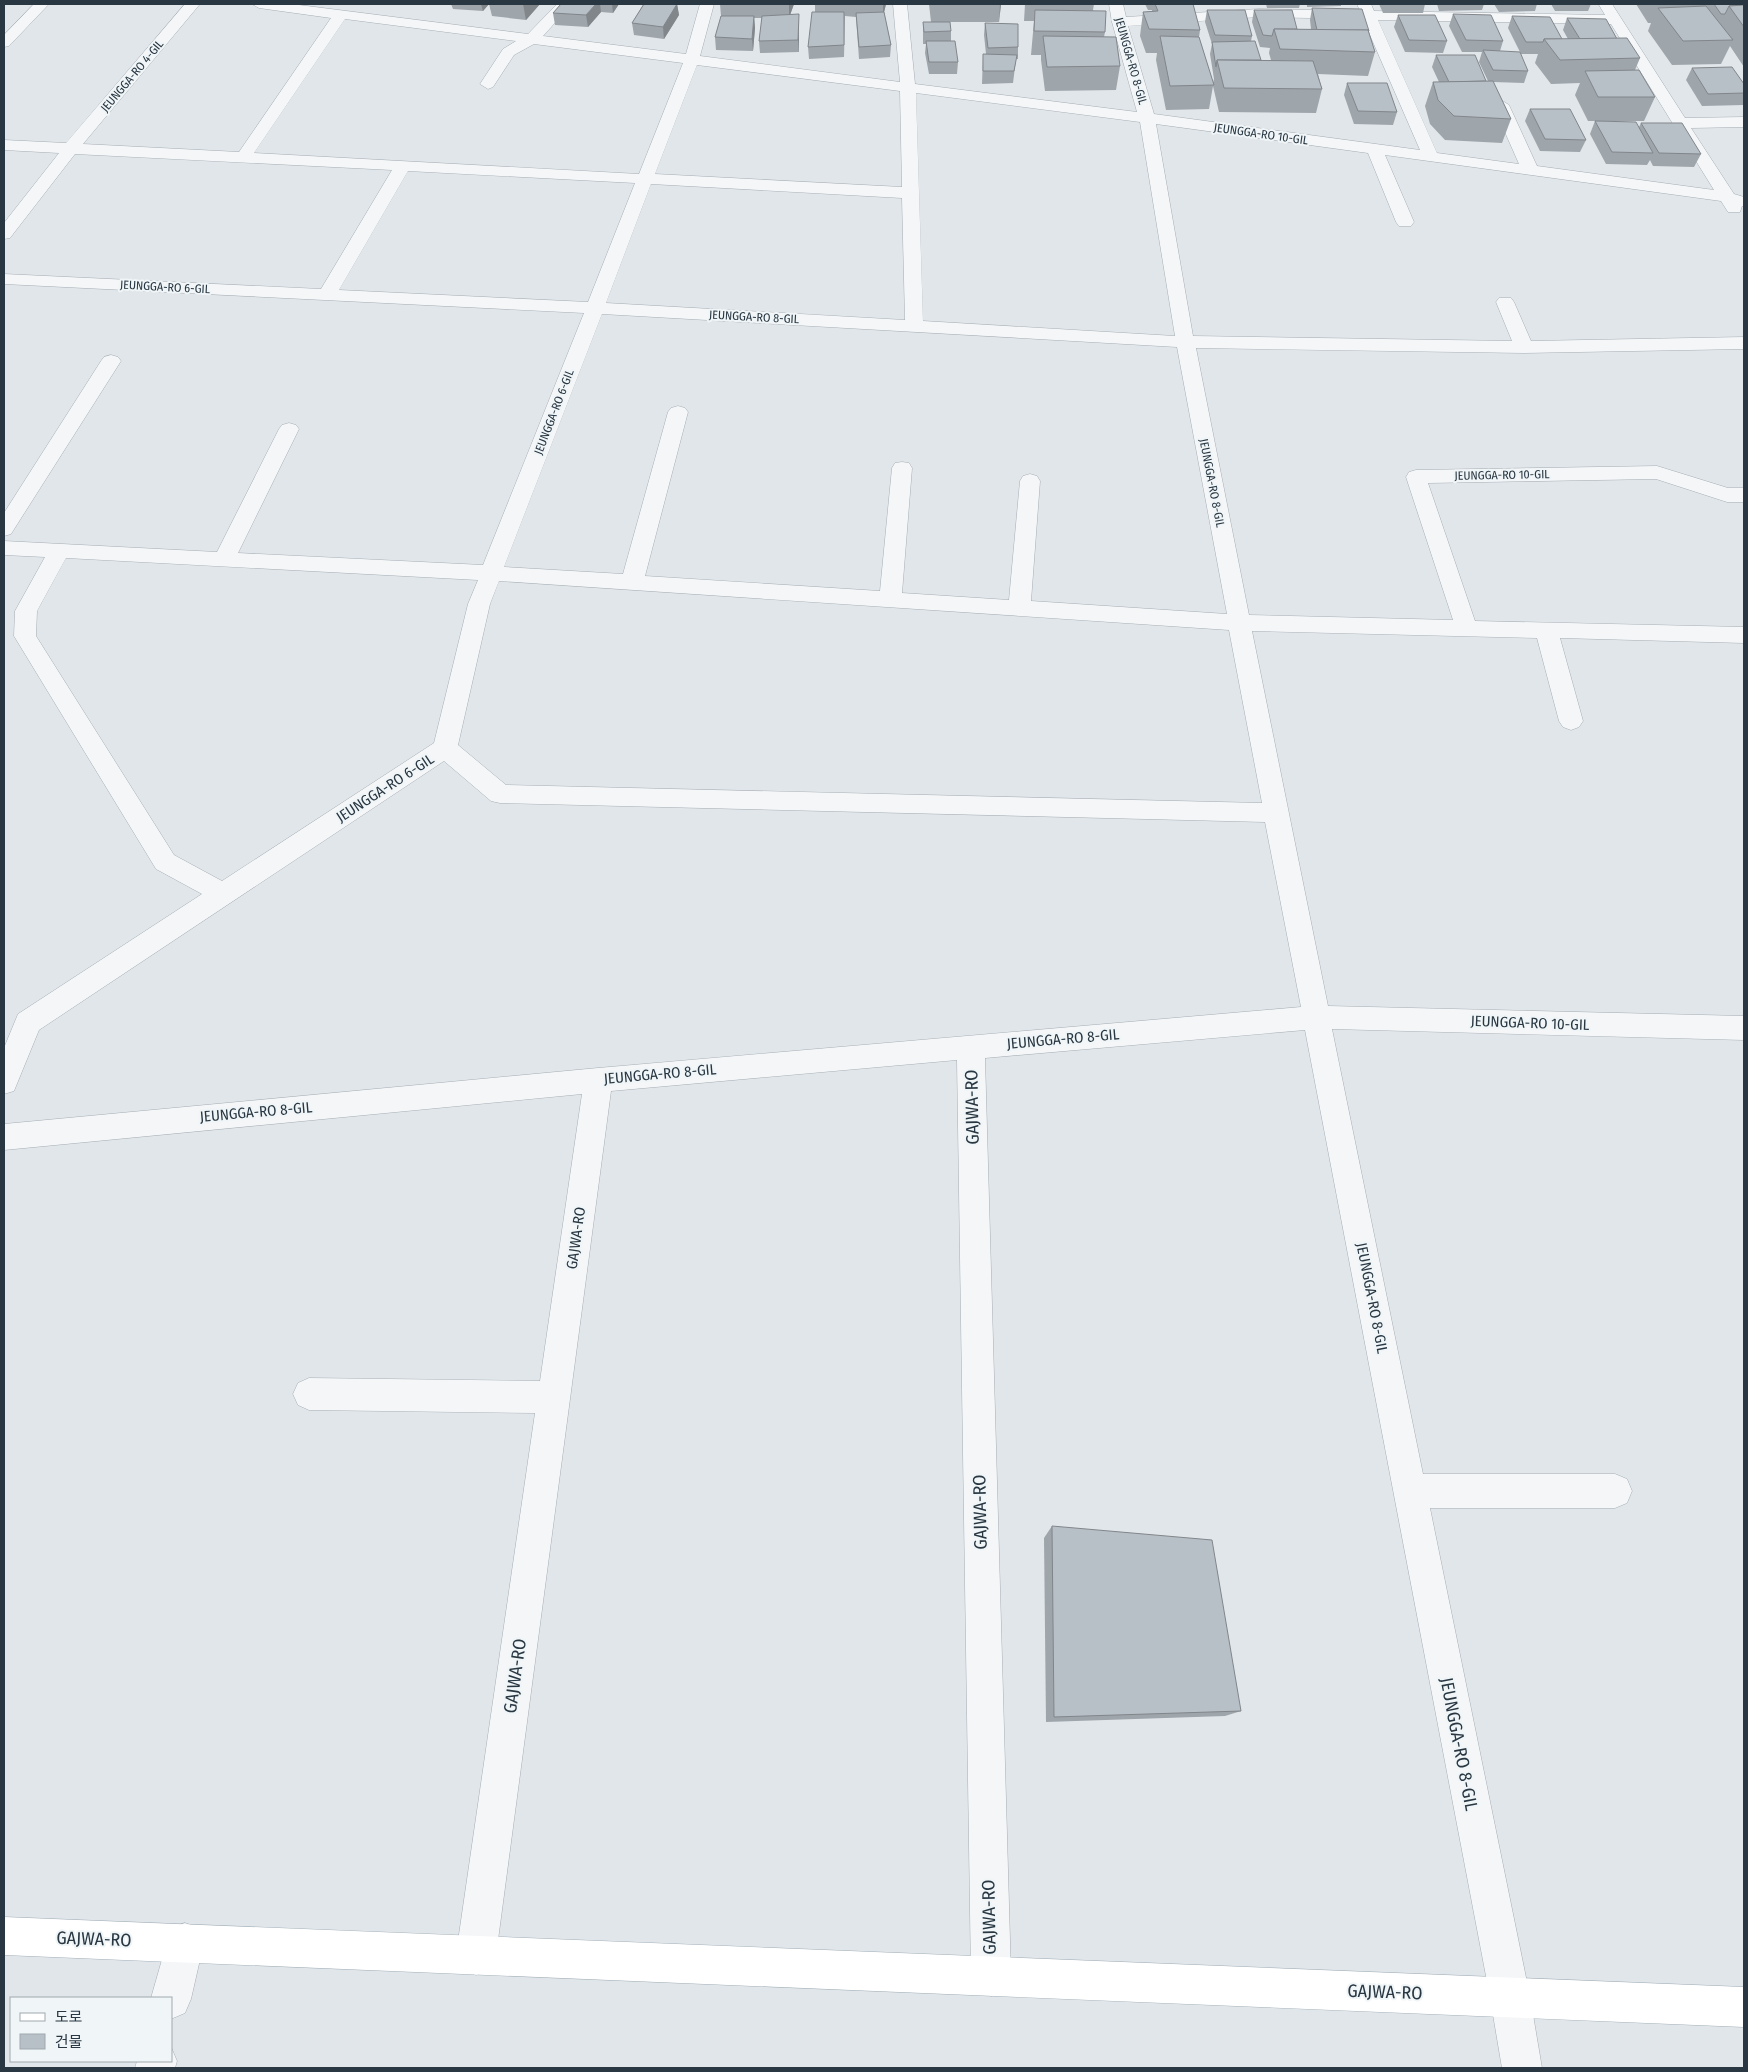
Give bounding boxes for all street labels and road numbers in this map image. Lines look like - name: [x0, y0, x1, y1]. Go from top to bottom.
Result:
- street label: JEUNGGA-RO 8-GIL: [1112, 16, 1150, 107]
- street label: JEUNGGA-RO 4-GIL: [98, 37, 167, 115]
- street label: JEUNGGA-RO 10-GIL: [1213, 120, 1310, 148]
- street label: JEUNGGA-RO 6-GIL: [120, 278, 211, 296]
- street label: JEUNGGA-RO 8-GIL: [709, 308, 800, 326]
- street label: JEUNGGA-RO 6-GIL: [531, 367, 577, 457]
- street label: JEUNGGA-RO 8-GIL: [1197, 437, 1228, 529]
- street label: JEUNGGA-RO 10-GIL: [1454, 467, 1550, 483]
- street label: JEUNGGA-RO 6-GIL: [333, 750, 437, 826]
- street label: JEUNGGA-RO 10-GIL: [1470, 1012, 1590, 1034]
- street label: JEUNGGA-RO 8-GIL: [1006, 1025, 1120, 1053]
- street label: JEUNGGA-RO 8-GIL: [603, 1060, 717, 1088]
- street label: GAJWA-RO: [960, 1069, 984, 1145]
- street label: JEUNGGA-RO 8-GIL: [199, 1098, 313, 1126]
- street label: GAJWA-RO: [563, 1206, 589, 1270]
- street label: JEUNGGA-RO 8-GIL: [1352, 1241, 1392, 1355]
- street label: GAJWA-RO: [968, 1474, 992, 1550]
- street label: GAJWA-RO: [499, 1637, 531, 1715]
- street label: JEUNGGA-RO 8-GIL: [1435, 1676, 1483, 1813]
- street label: GAJWA-RO: [977, 1879, 1001, 1955]
- street label: GAJWA-RO: [56, 1927, 132, 1951]
- street label: GAJWA-RO: [1347, 1980, 1423, 2004]

